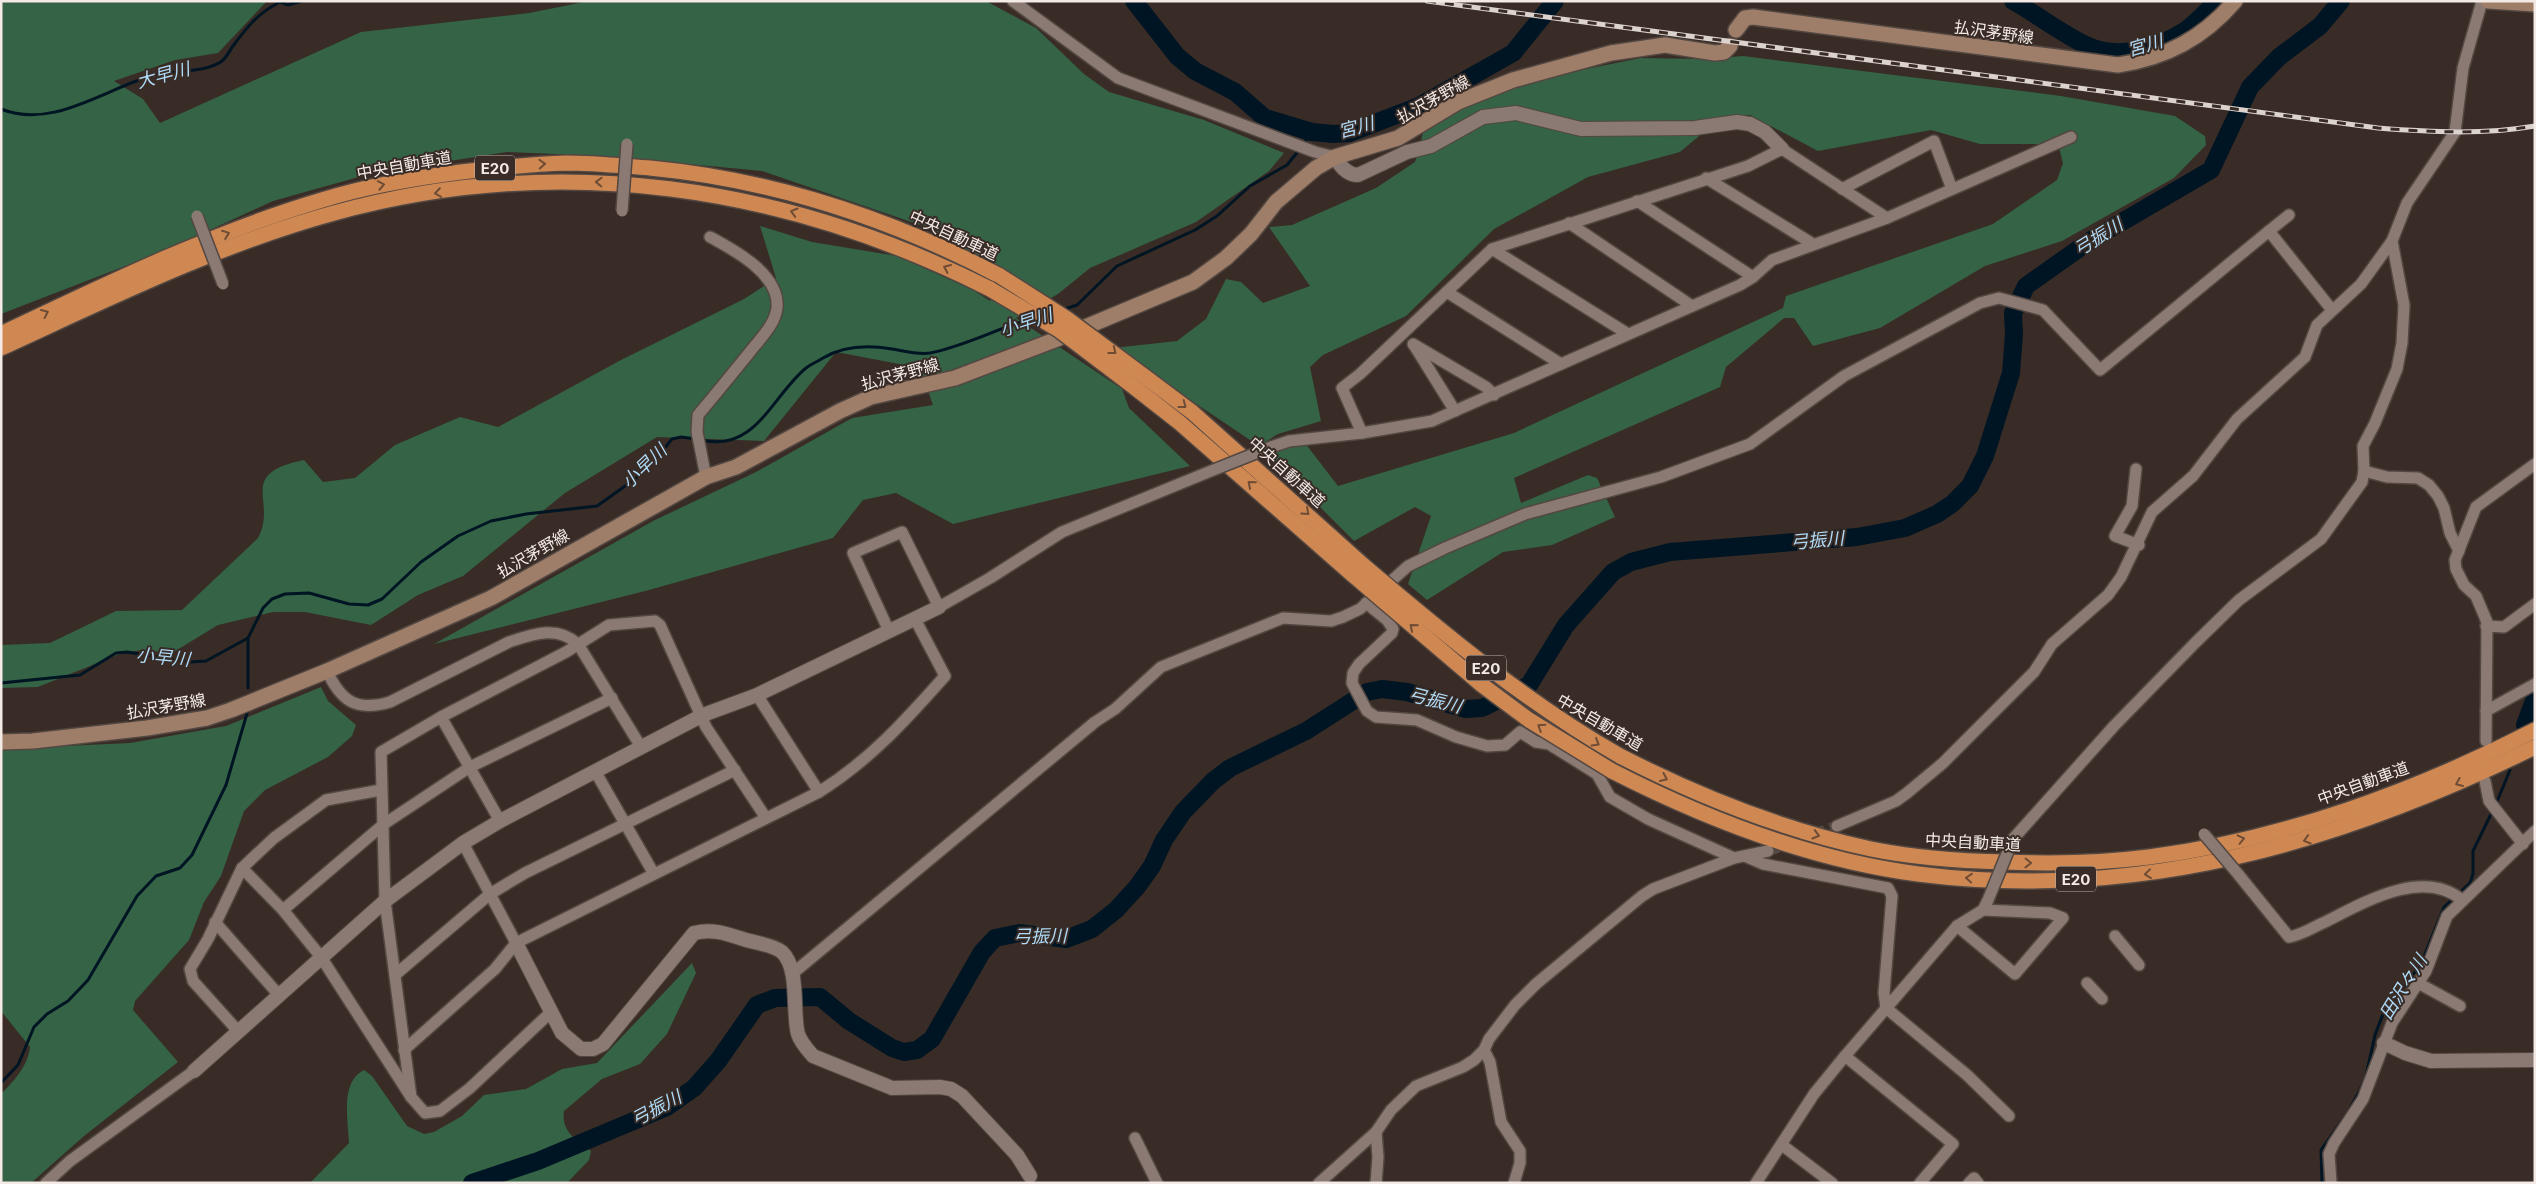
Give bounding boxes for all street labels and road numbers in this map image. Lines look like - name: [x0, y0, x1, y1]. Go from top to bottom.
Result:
- street label: 払沢茅野線: [1953, 17, 2035, 47]
- street label: 払沢茅野線: [1393, 71, 1473, 127]
- street label: 中央自動車道: [355, 147, 453, 183]
- road number: E20: [475, 156, 515, 180]
- street label: 中央自動車道: [906, 206, 1002, 264]
- street label: 払沢茅野線: [859, 354, 941, 394]
- street label: 中央自動車道: [1245, 432, 1329, 512]
- street label: 払沢茅野線: [493, 524, 573, 582]
- road number: E20: [1466, 656, 1506, 680]
- street label: 払沢茅野線: [125, 689, 207, 723]
- street label: 中央自動車道: [1553, 689, 1647, 755]
- street label: 中央自動車道: [2314, 757, 2412, 809]
- street label: 中央自動車道: [1925, 830, 2021, 854]
- road number: E20: [2056, 866, 2096, 892]

